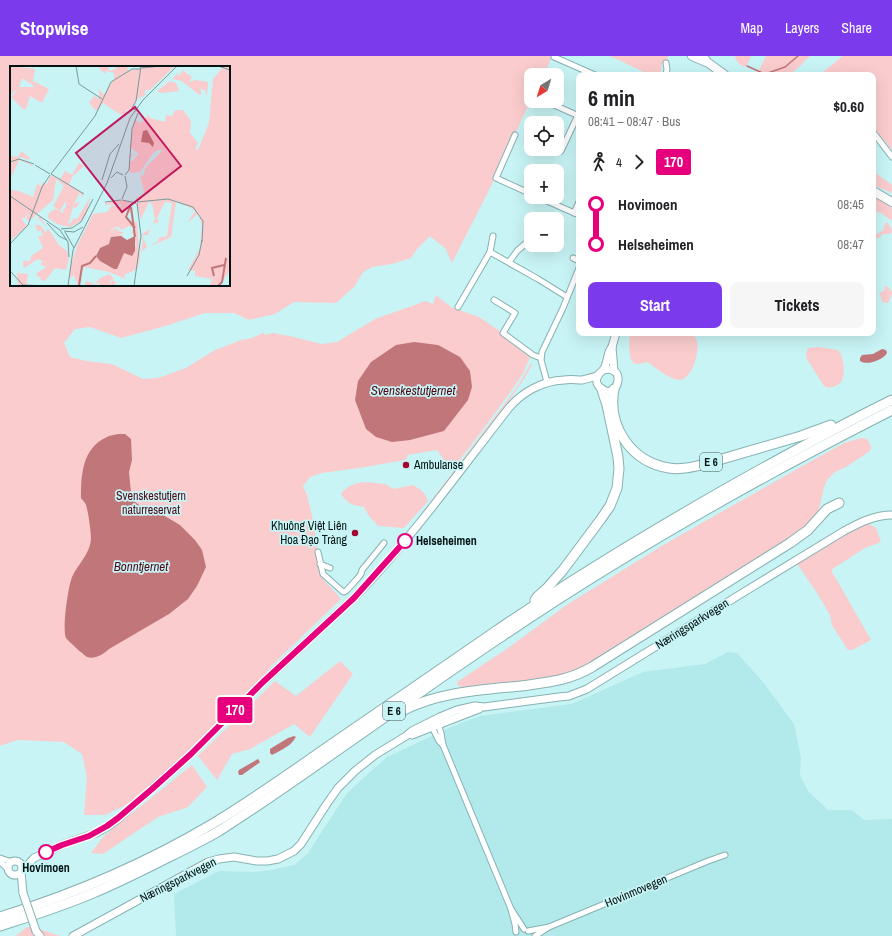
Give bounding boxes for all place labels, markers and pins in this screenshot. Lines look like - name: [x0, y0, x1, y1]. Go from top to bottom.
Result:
- place label: Ambulanse: [413, 457, 463, 473]
- marker: Ambulanse: [401, 460, 411, 470]
- place label: Khuông Việt Liên Hoa Đạo Tràng: [271, 518, 348, 548]
- marker: Khuông Việt Liên Hoa Đạo Tràng: [350, 528, 360, 538]
- marker: Helseheimen: [397, 533, 413, 549]
- place label: Helseheimen: [416, 533, 477, 549]
- marker: Hovimoen: [38, 844, 54, 860]
- place label: Hovimoen: [22, 860, 70, 876]

